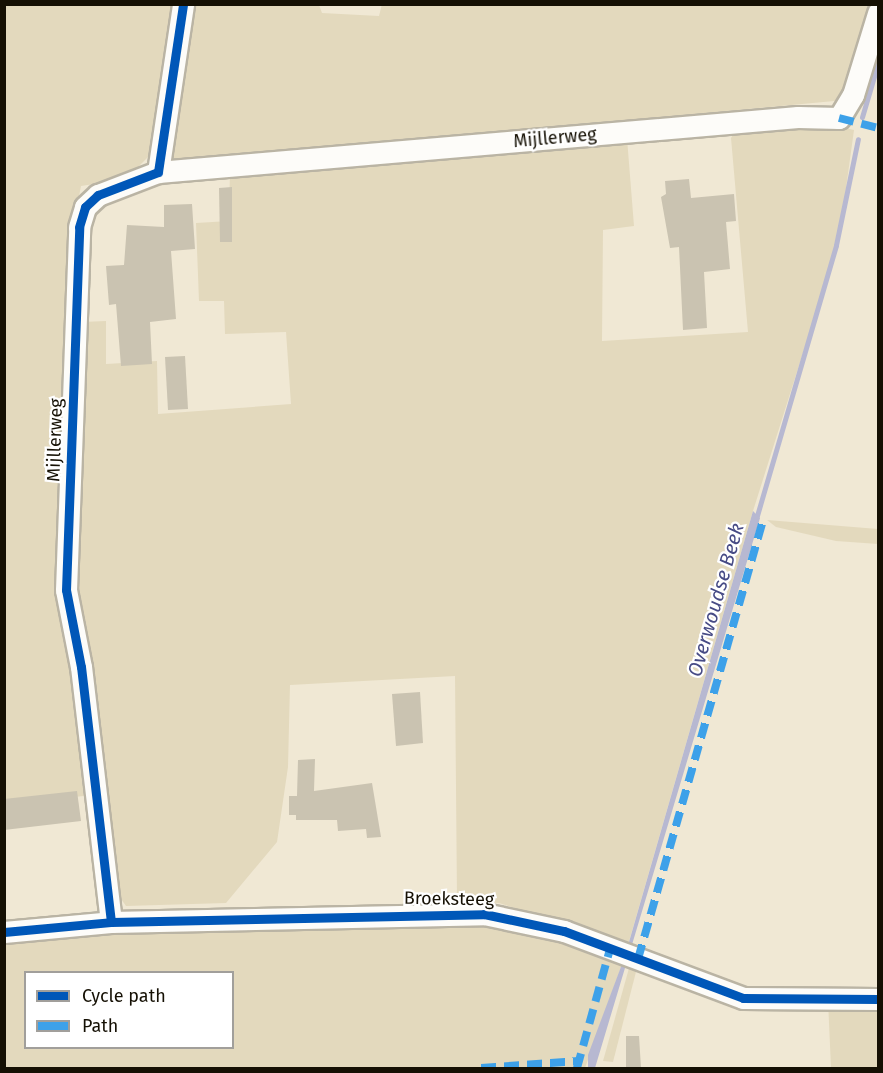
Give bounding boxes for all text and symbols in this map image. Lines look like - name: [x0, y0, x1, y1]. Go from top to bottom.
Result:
- street label: Mijllerweg: [513, 124, 597, 152]
- street label: Mijllerweg: [43, 398, 67, 482]
- water label: Overwoudse Beek: [683, 520, 749, 680]
- street label: Broeksteeg: [404, 887, 494, 911]
- legend: [24, 971, 234, 1049]
- text: Cycle path: [82, 985, 166, 1007]
- text: Path: [82, 1015, 118, 1037]

